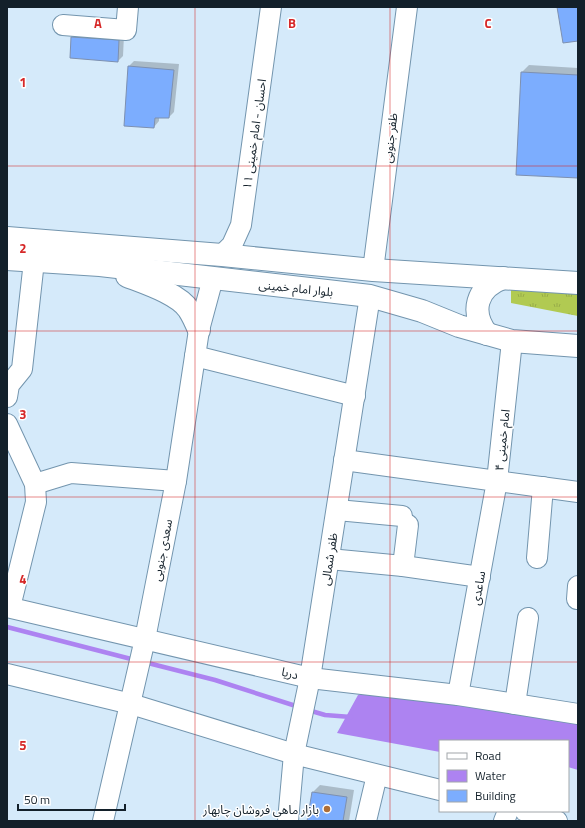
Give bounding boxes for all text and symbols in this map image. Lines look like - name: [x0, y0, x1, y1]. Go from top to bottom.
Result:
- text: A: [94, 13, 102, 33]
- text: B: [288, 13, 296, 33]
- text: C: [484, 13, 492, 33]
- text: 1: [19, 72, 27, 92]
- street label: احسان - امام خمینی ۱۱: [237, 77, 271, 190]
- street label: ظفر جنوبی: [378, 112, 402, 164]
- text: 2: [19, 238, 27, 258]
- street label: بلوار امام خمینی: [258, 275, 334, 301]
- text: 3: [19, 404, 27, 424]
- street label: امام خمینی ۴: [489, 408, 515, 472]
- street label: سعدی جنوبی: [147, 517, 177, 583]
- street label: ظفر شمالی: [315, 531, 343, 587]
- text: 4: [19, 569, 27, 589]
- street label: ساعدی: [466, 569, 490, 607]
- street label: دریا: [280, 662, 301, 684]
- text: 5: [19, 735, 27, 755]
- legend: [439, 740, 569, 812]
- text: Road: [475, 746, 501, 765]
- text: Water: [475, 766, 506, 785]
- scale bar: [18, 786, 125, 812]
- text: Building: [475, 786, 516, 805]
- text: 50 m: [24, 790, 50, 809]
- place label: بازار ماهی فروشان چابهار: [202, 800, 319, 819]
- marker: بازار ماهی فروشان چابهار: [322, 804, 332, 814]

